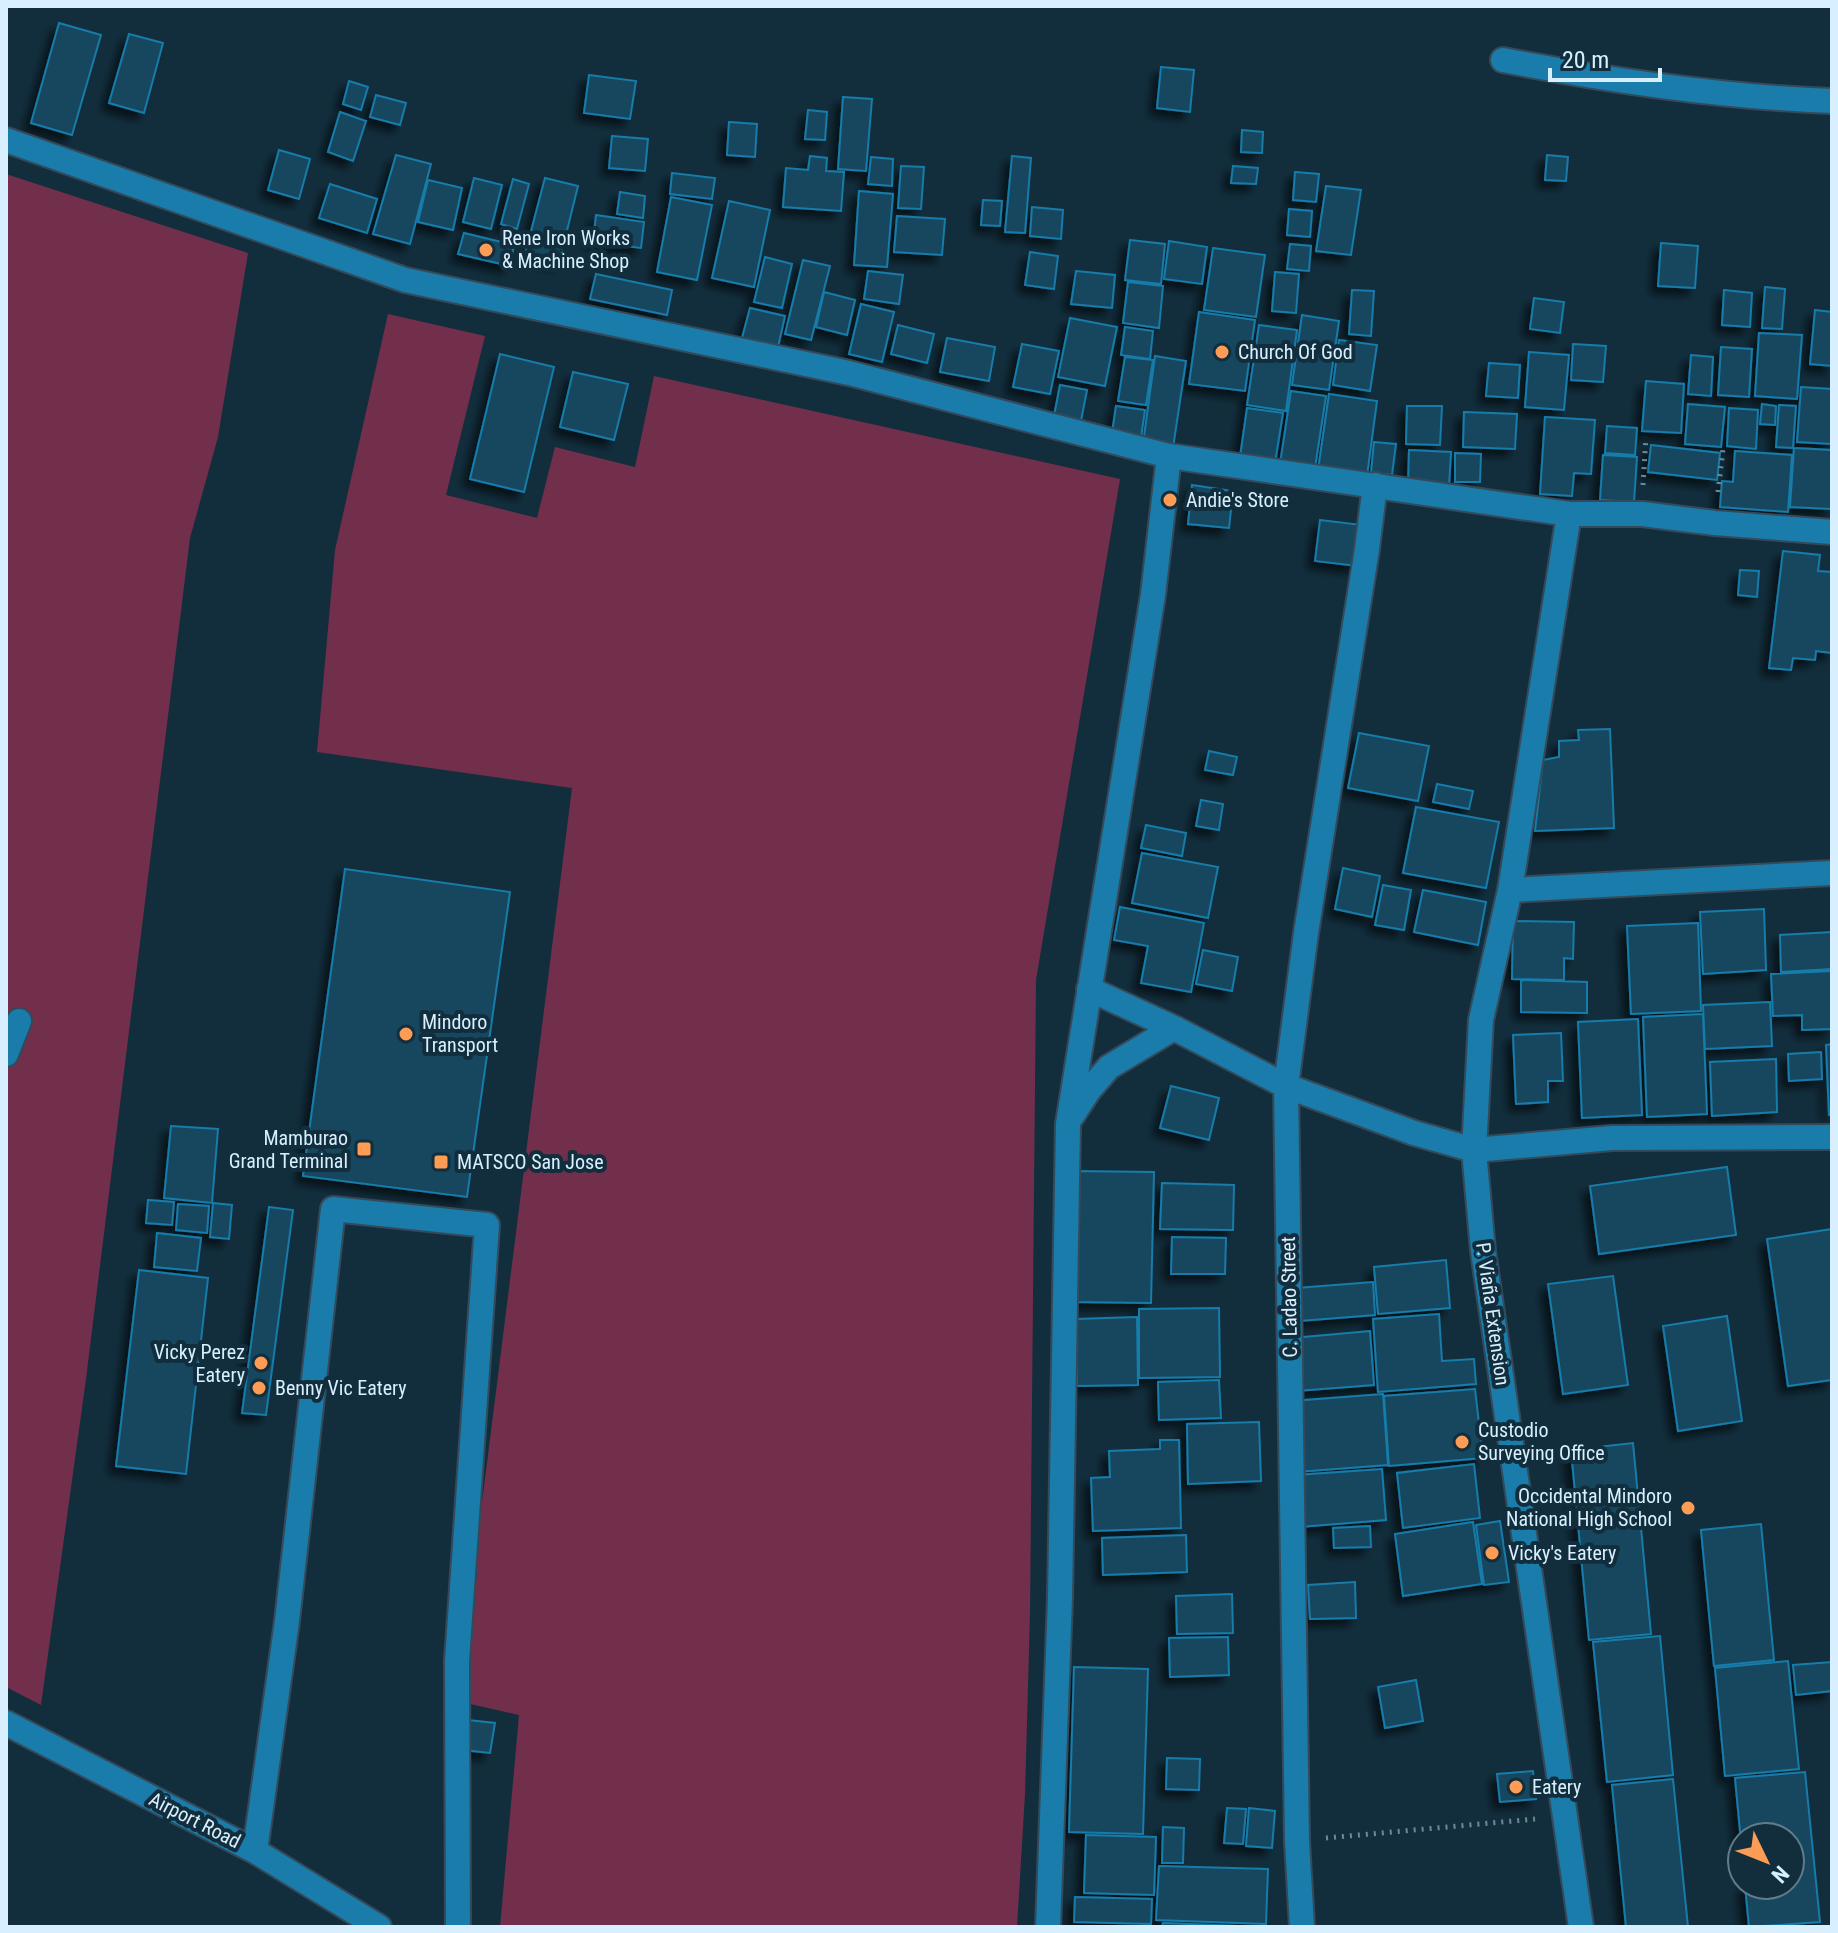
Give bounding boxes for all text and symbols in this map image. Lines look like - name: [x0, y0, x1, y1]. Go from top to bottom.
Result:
- scale bar: [1550, 32, 1660, 82]
- text: 20 m: [1562, 46, 1609, 74]
- place label: Rene Iron Works & Machine Shop: [502, 226, 630, 273]
- marker: Rene Iron Works & Machine Shop: [477, 241, 495, 259]
- place label: Church Of God: [1238, 340, 1353, 364]
- marker: Church Of God: [1213, 343, 1231, 361]
- place label: Andie's Store: [1186, 488, 1289, 512]
- marker: Andie's Store: [1161, 491, 1179, 509]
- place label: Mindoro Transport: [422, 1010, 498, 1057]
- marker: Mindoro Transport: [397, 1025, 415, 1043]
- place label: Mamburao Grand Terminal: [229, 1126, 348, 1173]
- marker: Mamburao Grand Terminal: [355, 1140, 373, 1158]
- place label: MATSCO San Jose: [457, 1150, 604, 1174]
- marker: MATSCO San Jose: [432, 1153, 450, 1171]
- street label: C. Ladao Street: [1276, 1236, 1302, 1358]
- street label: P. Viaña Extension: [1471, 1241, 1515, 1387]
- place label: Vicky Perez Eatery: [154, 1340, 245, 1387]
- marker: Vicky Perez Eatery: [252, 1354, 270, 1372]
- place label: Benny Vic Eatery: [275, 1376, 407, 1400]
- marker: Benny Vic Eatery: [250, 1379, 268, 1397]
- place label: Custodio Surveying Office: [1478, 1418, 1605, 1465]
- marker: Custodio Surveying Office: [1453, 1433, 1471, 1451]
- place label: Occidental Mindoro National High School: [1506, 1484, 1672, 1531]
- marker: Occidental Mindoro National High School: [1679, 1499, 1697, 1517]
- place label: Vicky's Eatery: [1508, 1541, 1616, 1565]
- marker: Vicky's Eatery: [1483, 1544, 1501, 1562]
- place label: Eatery: [1532, 1775, 1581, 1799]
- marker: Eatery: [1507, 1778, 1525, 1796]
- street label: Airport Road: [145, 1787, 245, 1853]
- north arrow: [1726, 1821, 1806, 1901]
- text: N: [1767, 1861, 1794, 1888]

